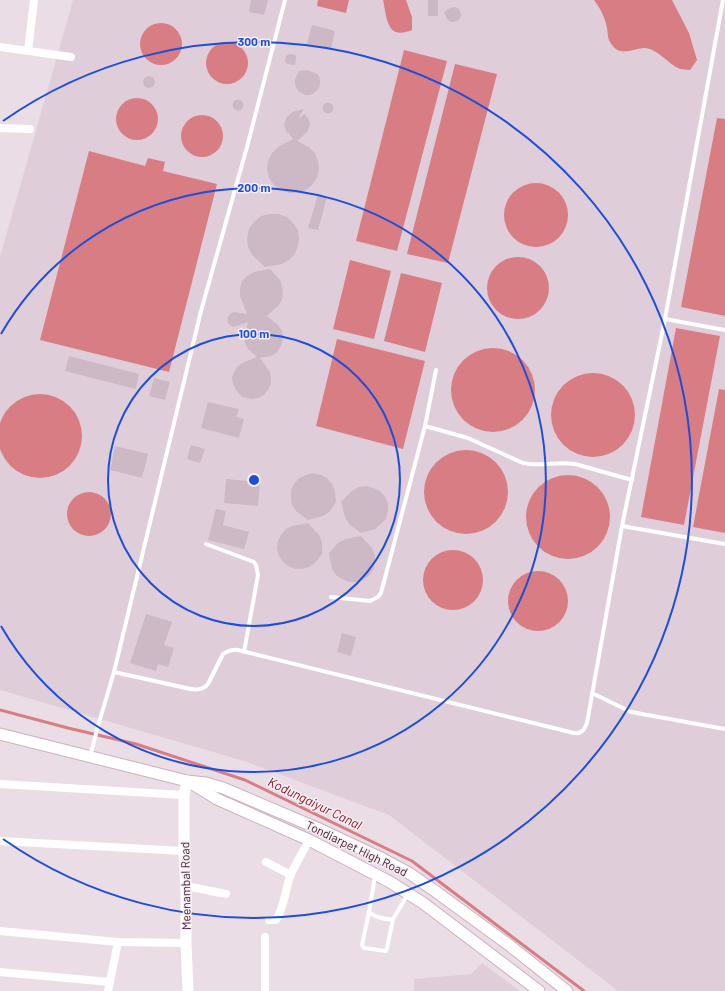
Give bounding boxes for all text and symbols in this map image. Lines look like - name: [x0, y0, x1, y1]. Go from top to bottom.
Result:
- text: 300 m: [238, 34, 270, 48]
- text: 200 m: [238, 180, 270, 194]
- text: 100 m: [239, 326, 269, 340]
- centre of rings: [247, 473, 261, 487]
- water label: Kodungaiyur Canal: [266, 773, 365, 833]
- street label: Tondiarpet High Road: [304, 817, 410, 879]
- street label: Meenambal Road: [177, 842, 193, 930]

